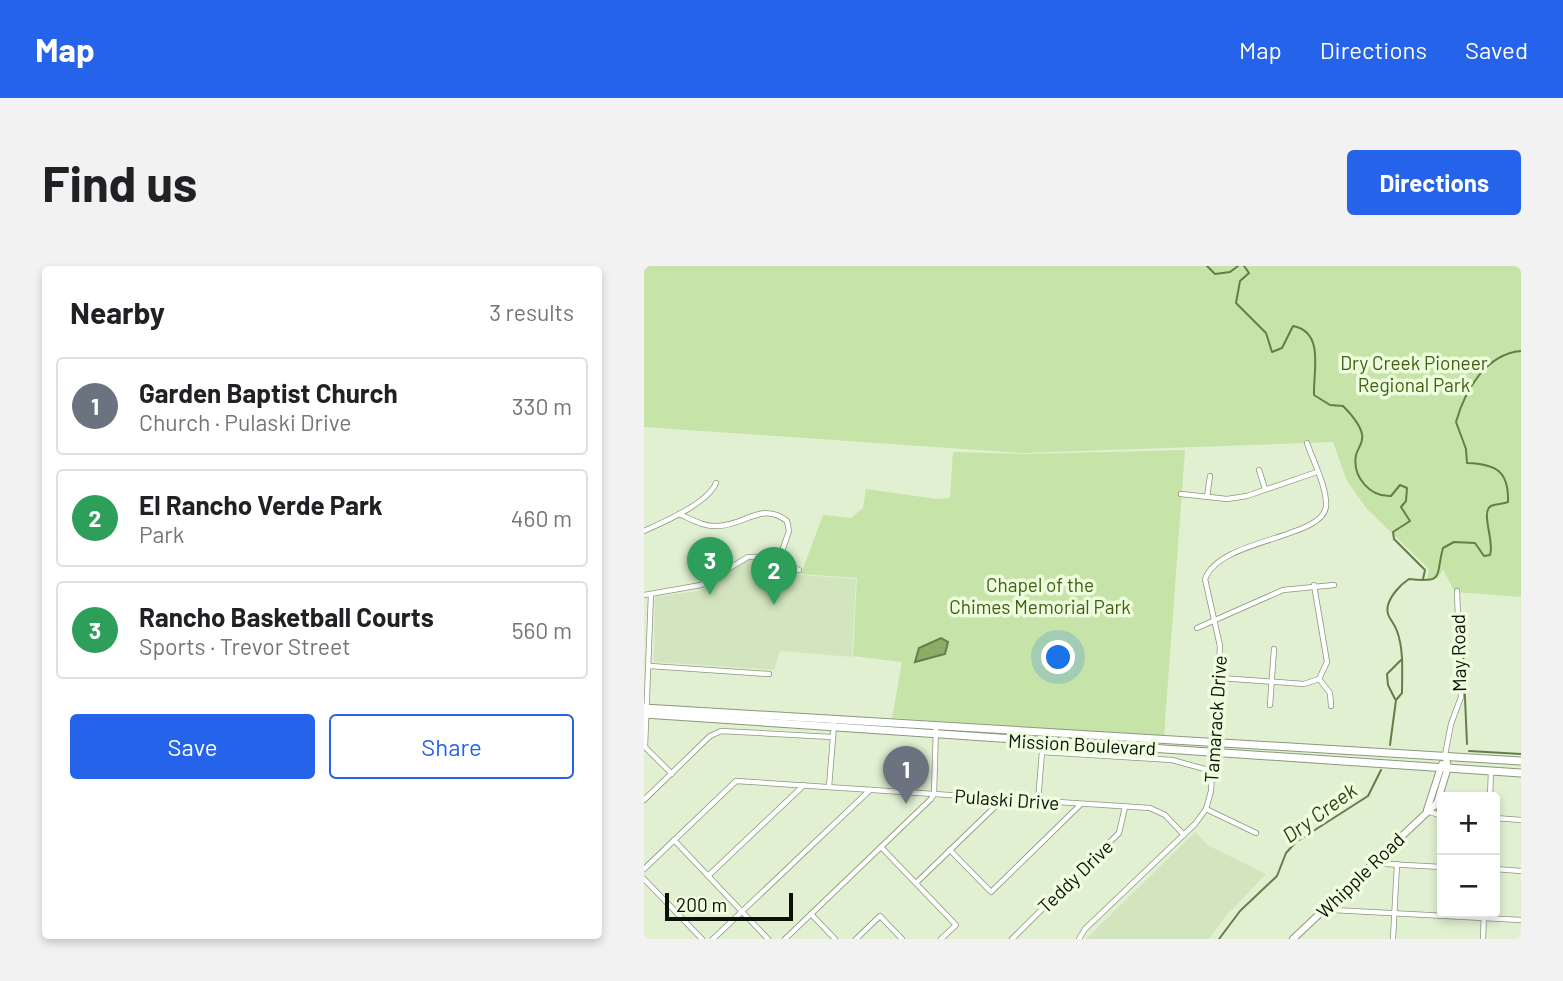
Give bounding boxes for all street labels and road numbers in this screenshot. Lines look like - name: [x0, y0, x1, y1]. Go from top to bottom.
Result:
- street label: May Road: [1446, 614, 1470, 692]
- street label: Tamarack Drive: [1199, 654, 1231, 784]
- street label: Mission Boulevard: [1007, 729, 1157, 759]
- street label: Pulaski Drive: [954, 784, 1060, 814]
- street label: Whipple Road: [1311, 827, 1409, 923]
- street label: Teddy Drive: [1033, 835, 1117, 917]

